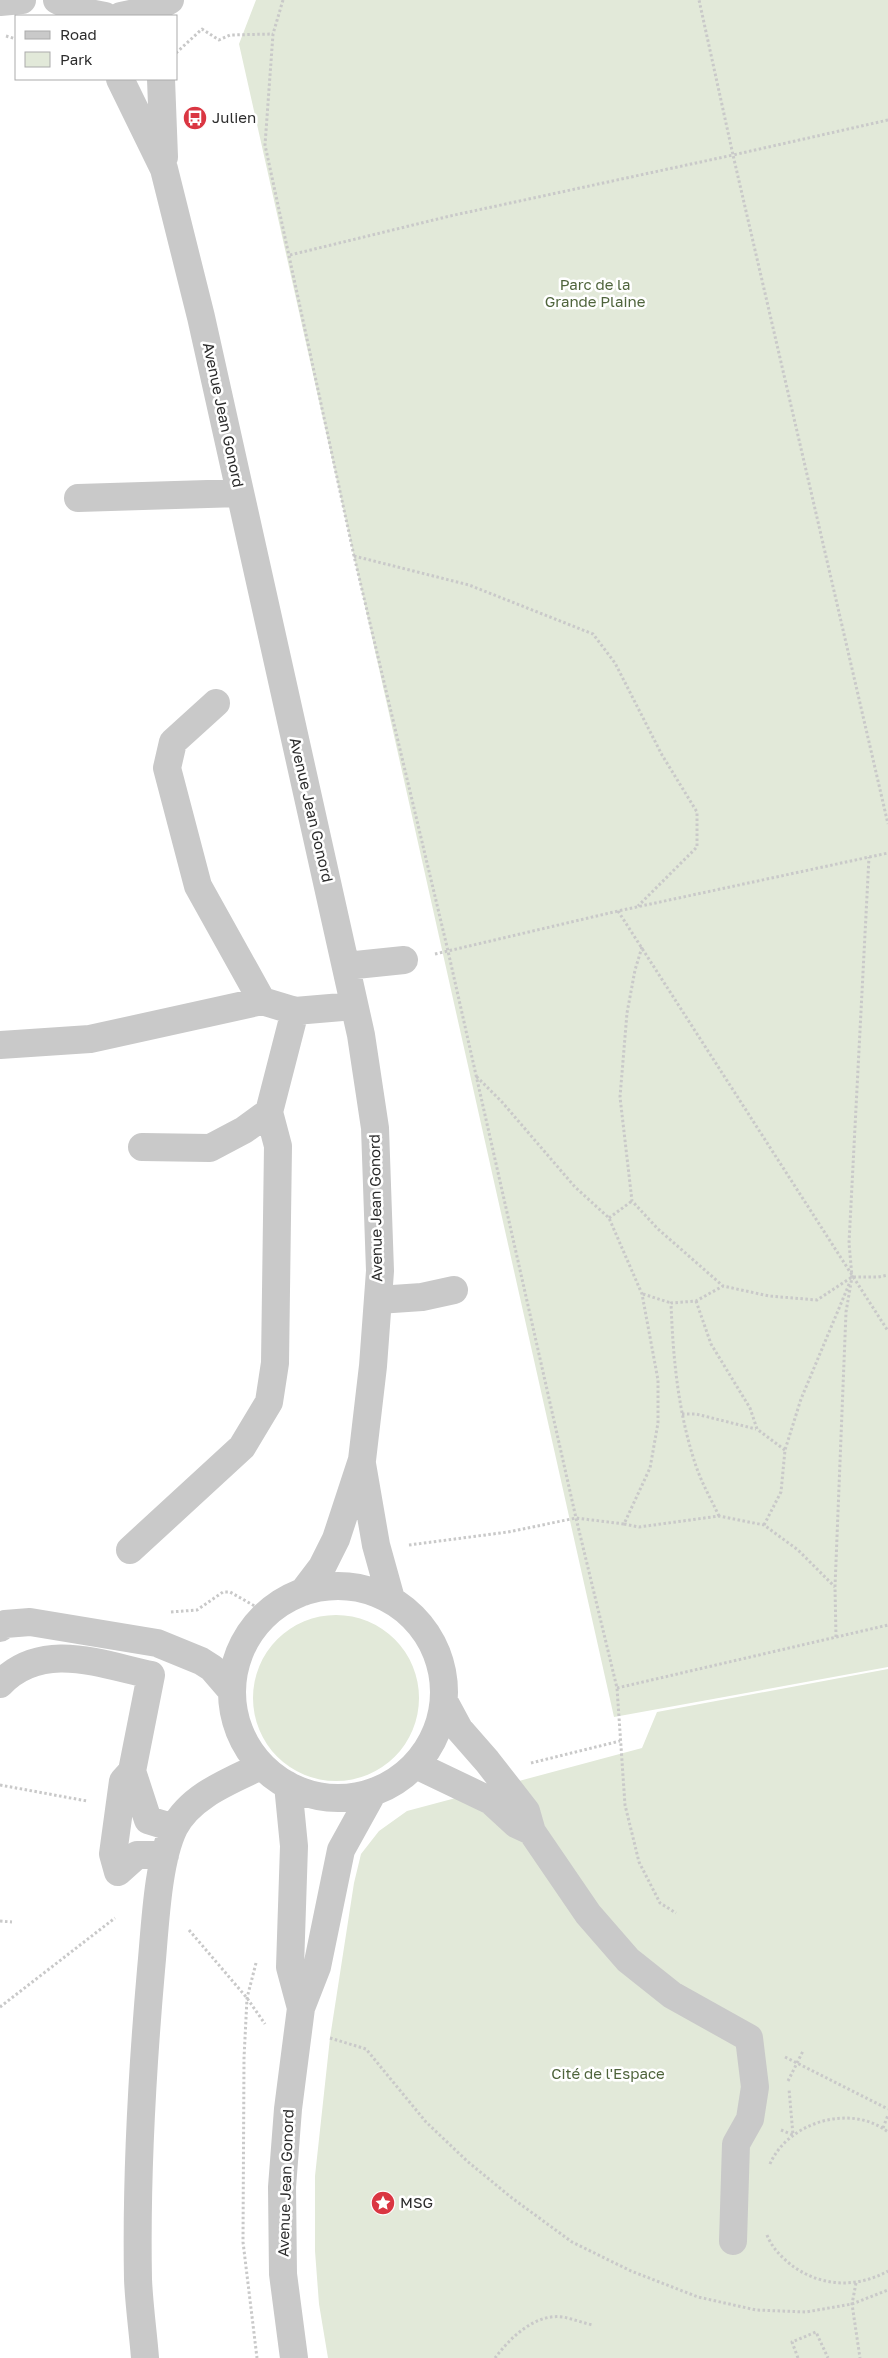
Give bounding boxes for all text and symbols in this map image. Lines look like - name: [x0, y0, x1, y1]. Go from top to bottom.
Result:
- legend: [15, 15, 178, 80]
- text: Road: [60, 25, 97, 43]
- text: Park: [60, 50, 93, 68]
- bus stop icon: Julien: [182, 105, 208, 131]
- place label: Julien: [212, 108, 256, 126]
- park label: Parc de la Grande Plaine: [545, 275, 646, 310]
- street label: Avenue Jean Gonord: [200, 341, 248, 489]
- street label: Avenue Jean Gonord: [287, 736, 337, 884]
- street label: Avenue Jean Gonord: [365, 1134, 385, 1282]
- park label: Cité de l'Espace: [551, 2064, 665, 2082]
- street label: Avenue Jean Gonord: [273, 2109, 297, 2257]
- place icon: MSG: [370, 2190, 396, 2216]
- place label: MSG: [400, 2193, 433, 2211]

